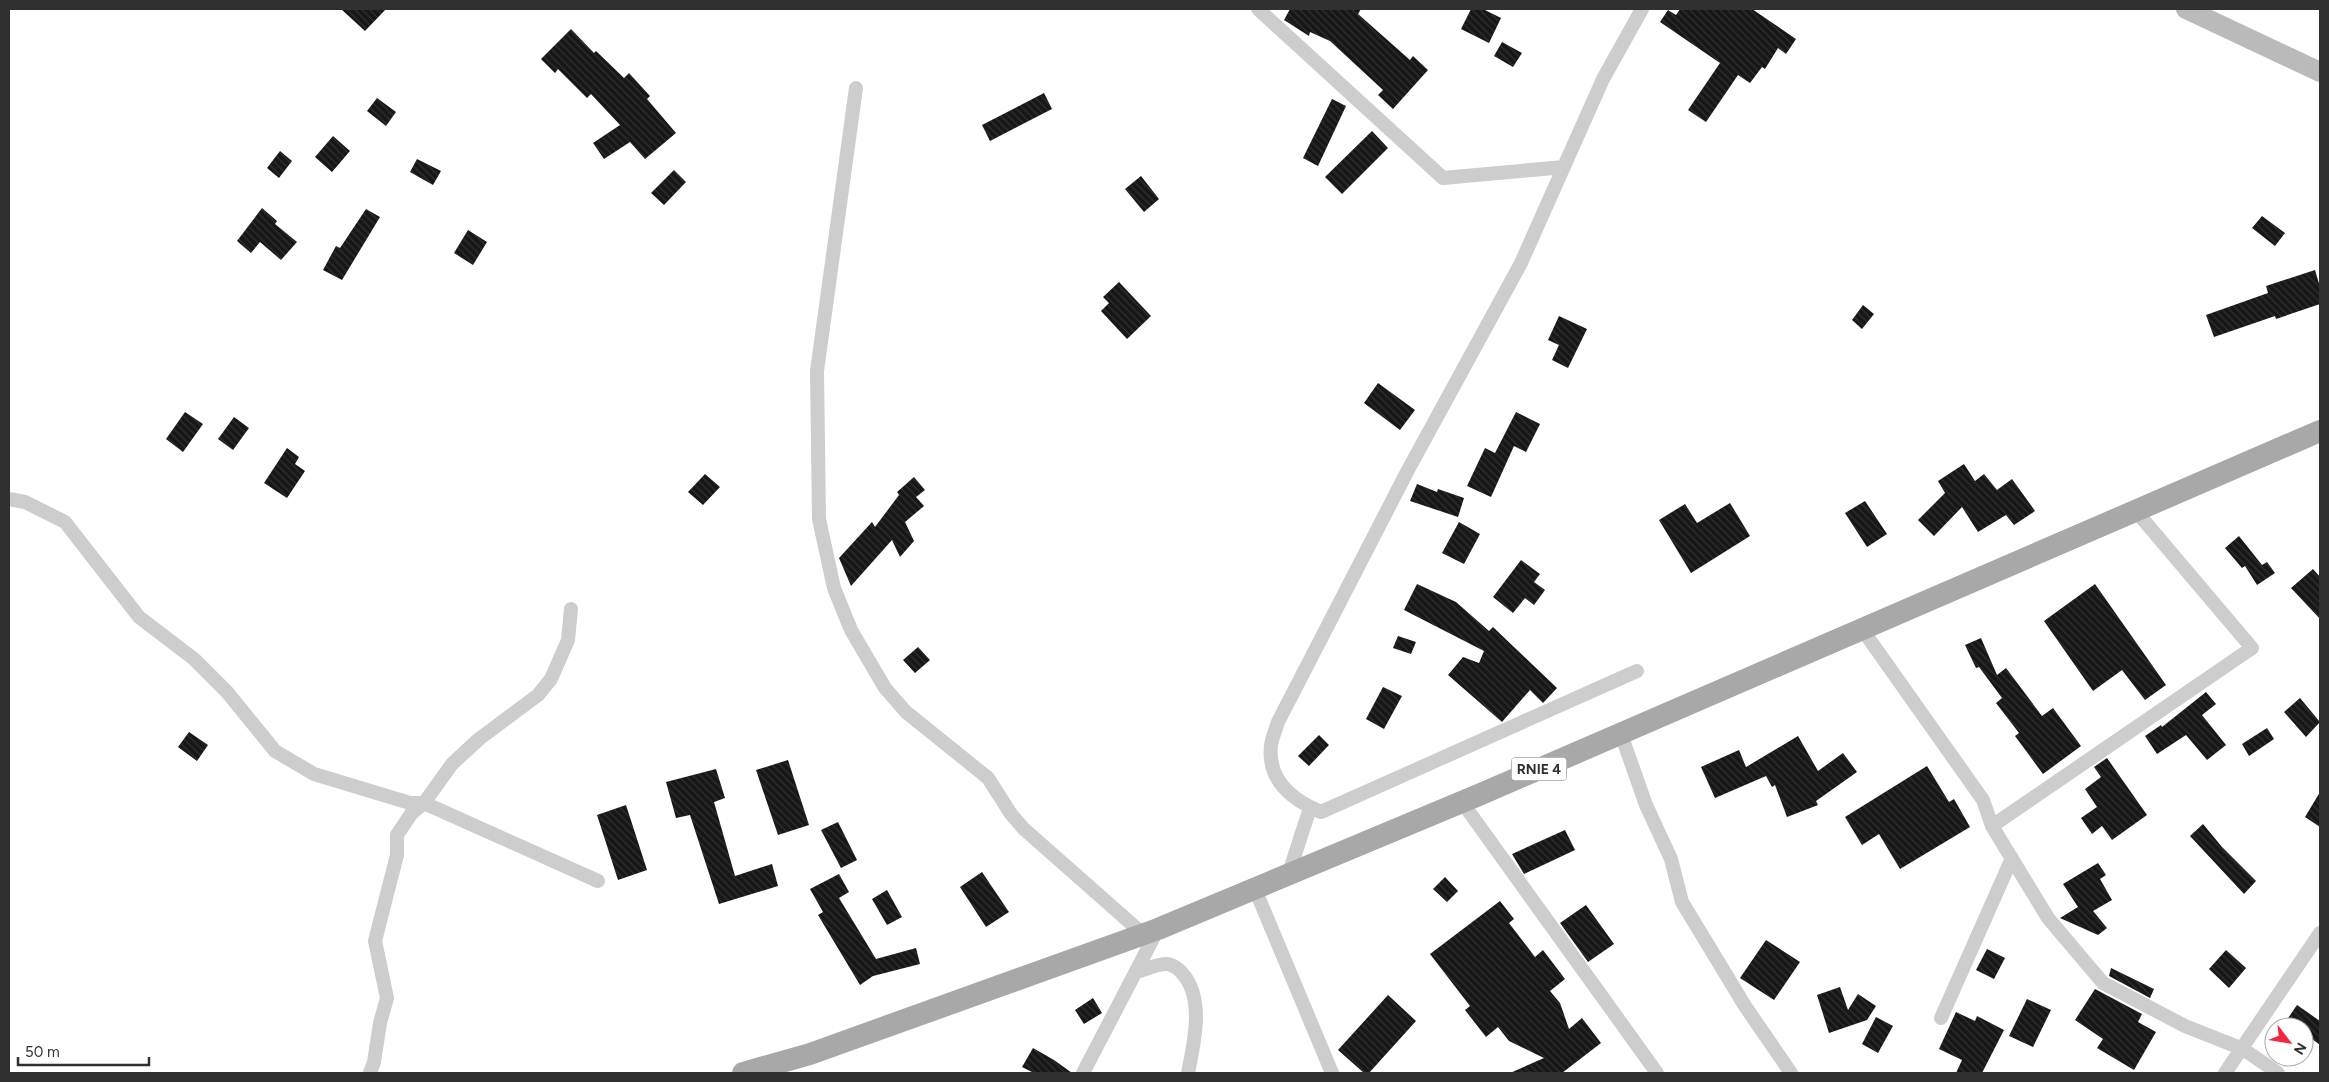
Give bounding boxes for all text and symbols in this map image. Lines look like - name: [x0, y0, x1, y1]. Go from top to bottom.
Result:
- road number: RNIE 4: [1512, 758, 1566, 781]
- north arrow: [2264, 1017, 2314, 1067]
- scale bar: [18, 1034, 149, 1066]
- text: N: [2290, 1039, 2310, 1057]
- text: 50 m: [25, 1043, 60, 1061]

